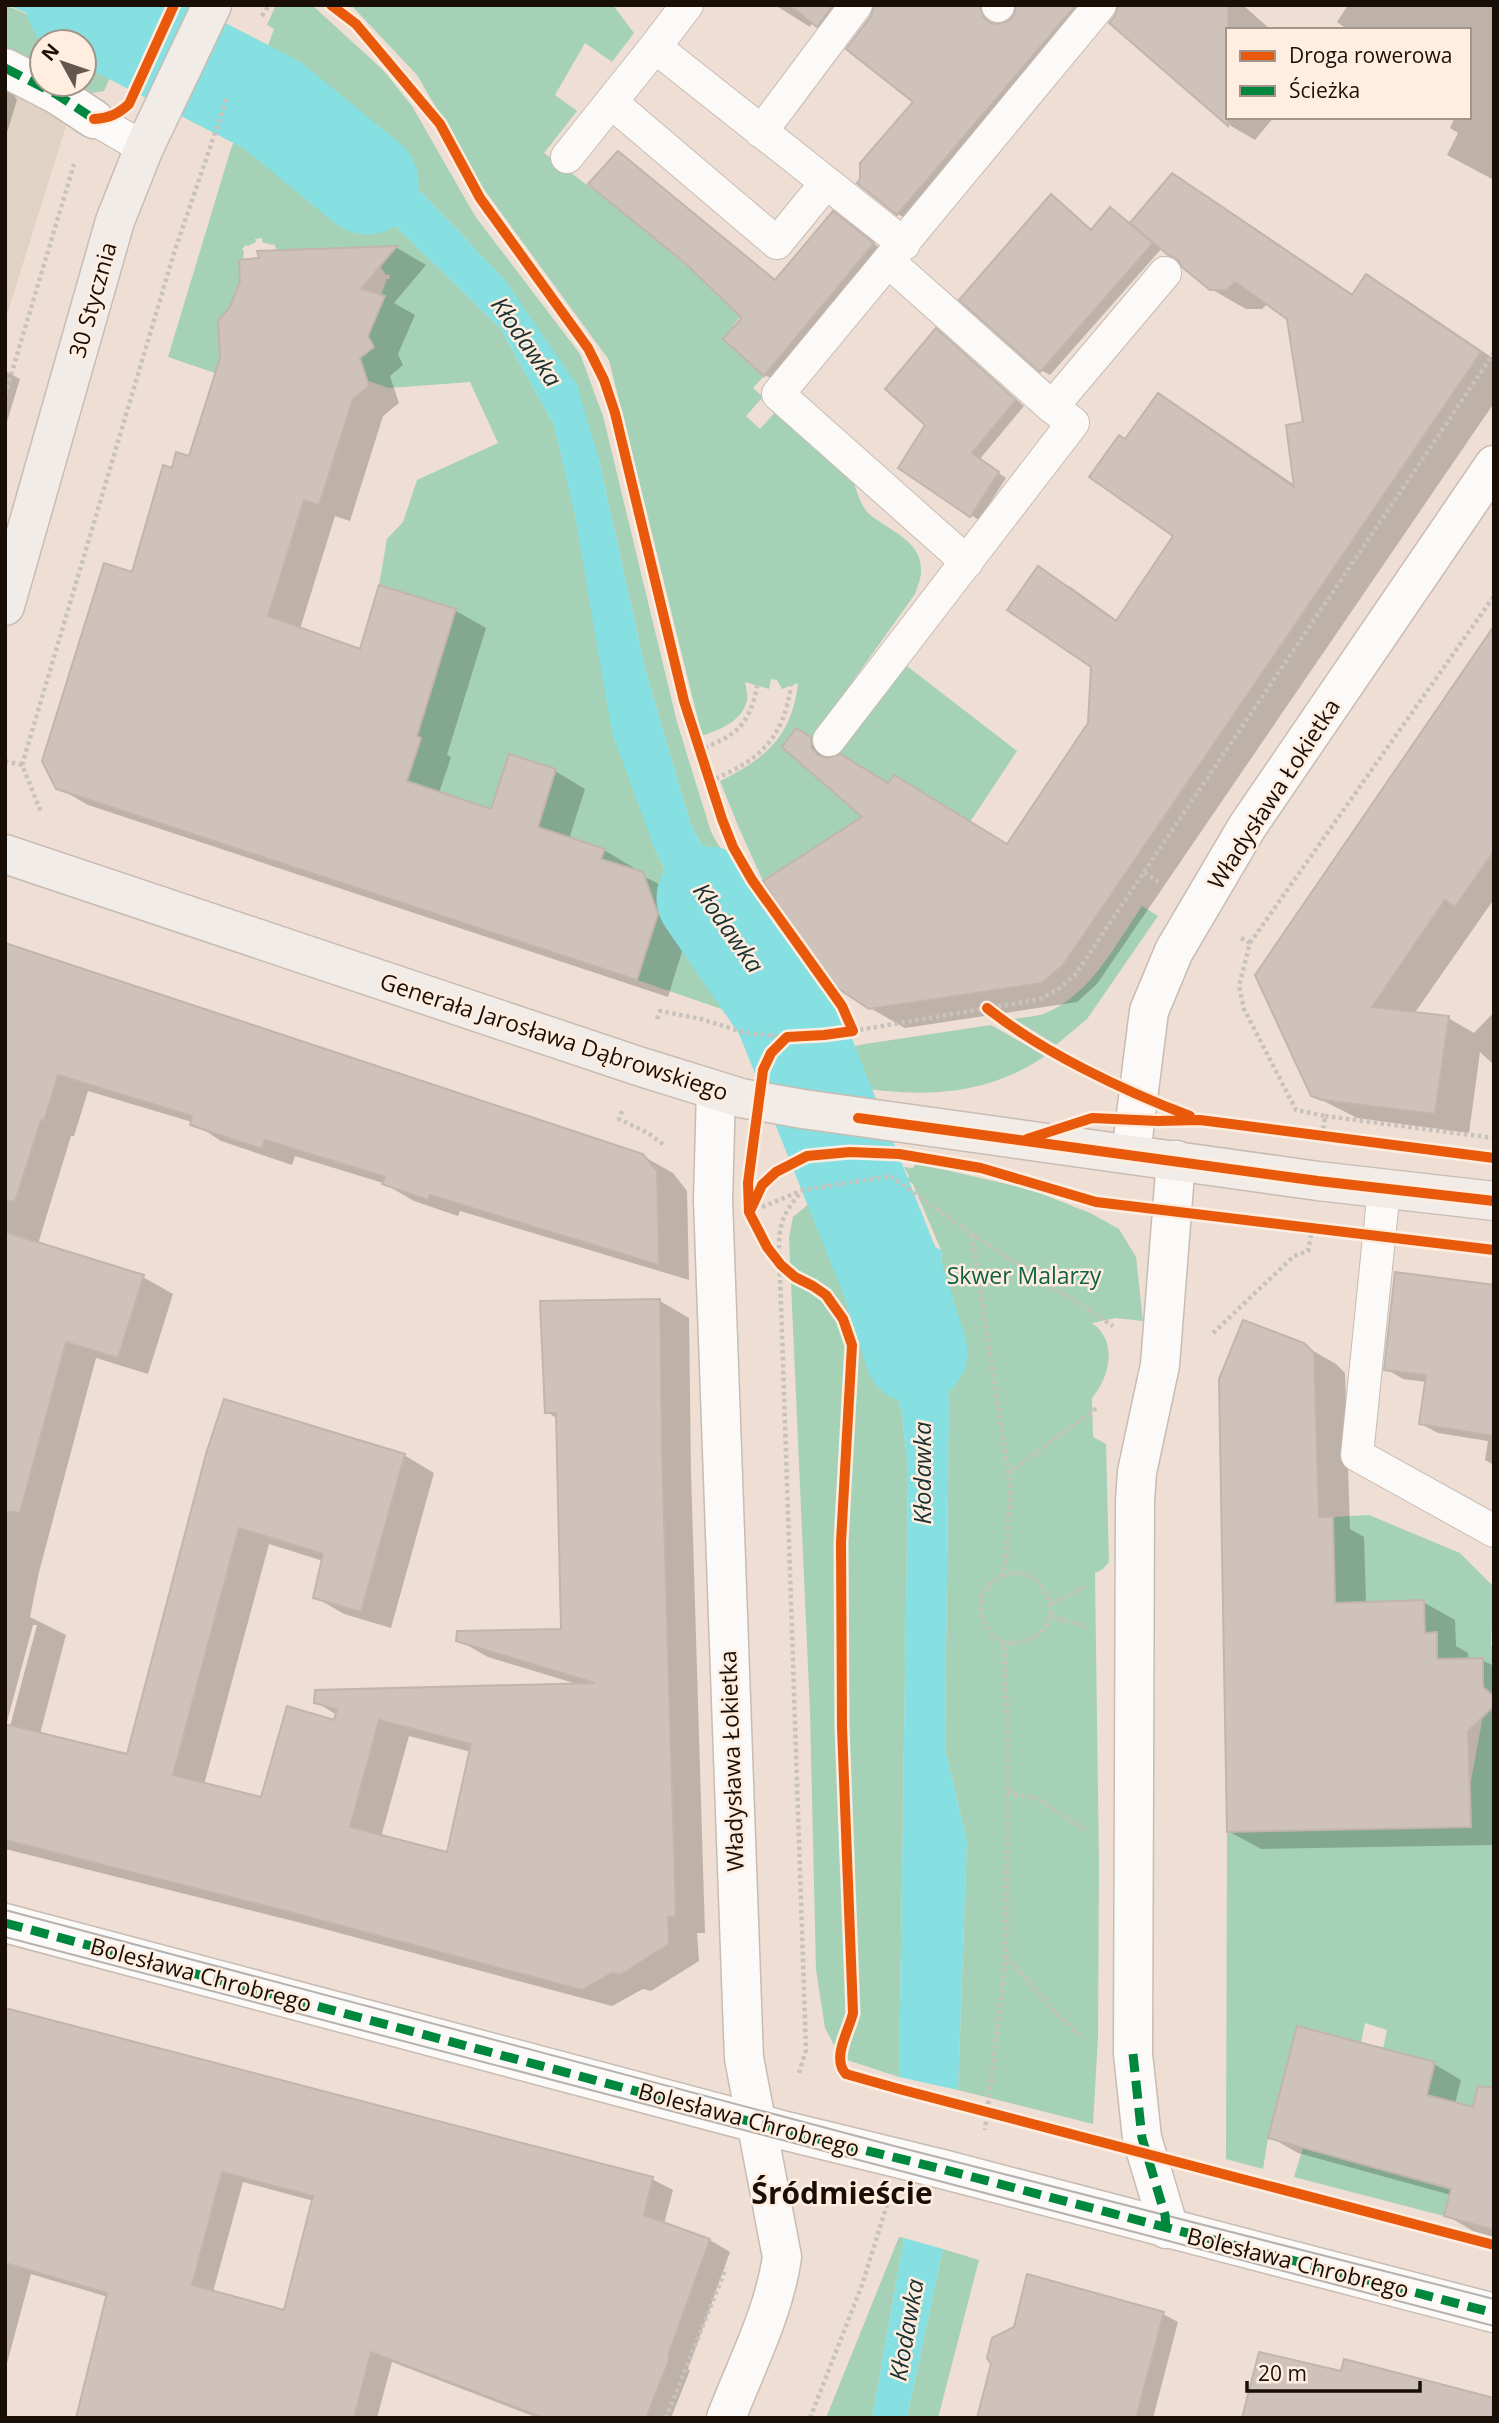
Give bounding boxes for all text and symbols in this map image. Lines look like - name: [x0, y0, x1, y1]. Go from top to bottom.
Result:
- north arrow: [28, 28, 98, 98]
- legend: [1226, 28, 1471, 119]
- text: N: [35, 38, 65, 66]
- text: Droga rowerowa: [1289, 41, 1452, 69]
- text: Ścieżka: [1289, 76, 1360, 104]
- street label: 30 Stycznia: [60, 238, 124, 361]
- water label: Kłodawka: [484, 290, 571, 393]
- street label: Władysława Łokietka: [1199, 692, 1347, 895]
- water label: Kłodawka: [686, 876, 773, 979]
- street label: Generała Jarosława Dąbrowskiego: [376, 965, 733, 1108]
- park label: Skwer Malarzy: [947, 1259, 1102, 1291]
- water label: Kłodawka: [905, 1421, 938, 1524]
- street label: Władysława Łokietka: [711, 1650, 751, 1872]
- street label: Bolesława Chrobrego: [87, 1929, 316, 2019]
- street label: Bolesława Chrobrego: [635, 2074, 864, 2164]
- district label: Śródmieście: [751, 2172, 933, 2213]
- street label: Bolesława Chrobrego: [1184, 2219, 1413, 2305]
- water label: Kłodawka: [880, 2276, 931, 2383]
- scale bar: [1247, 2350, 1420, 2394]
- text: 20 m: [1258, 2359, 1307, 2387]

